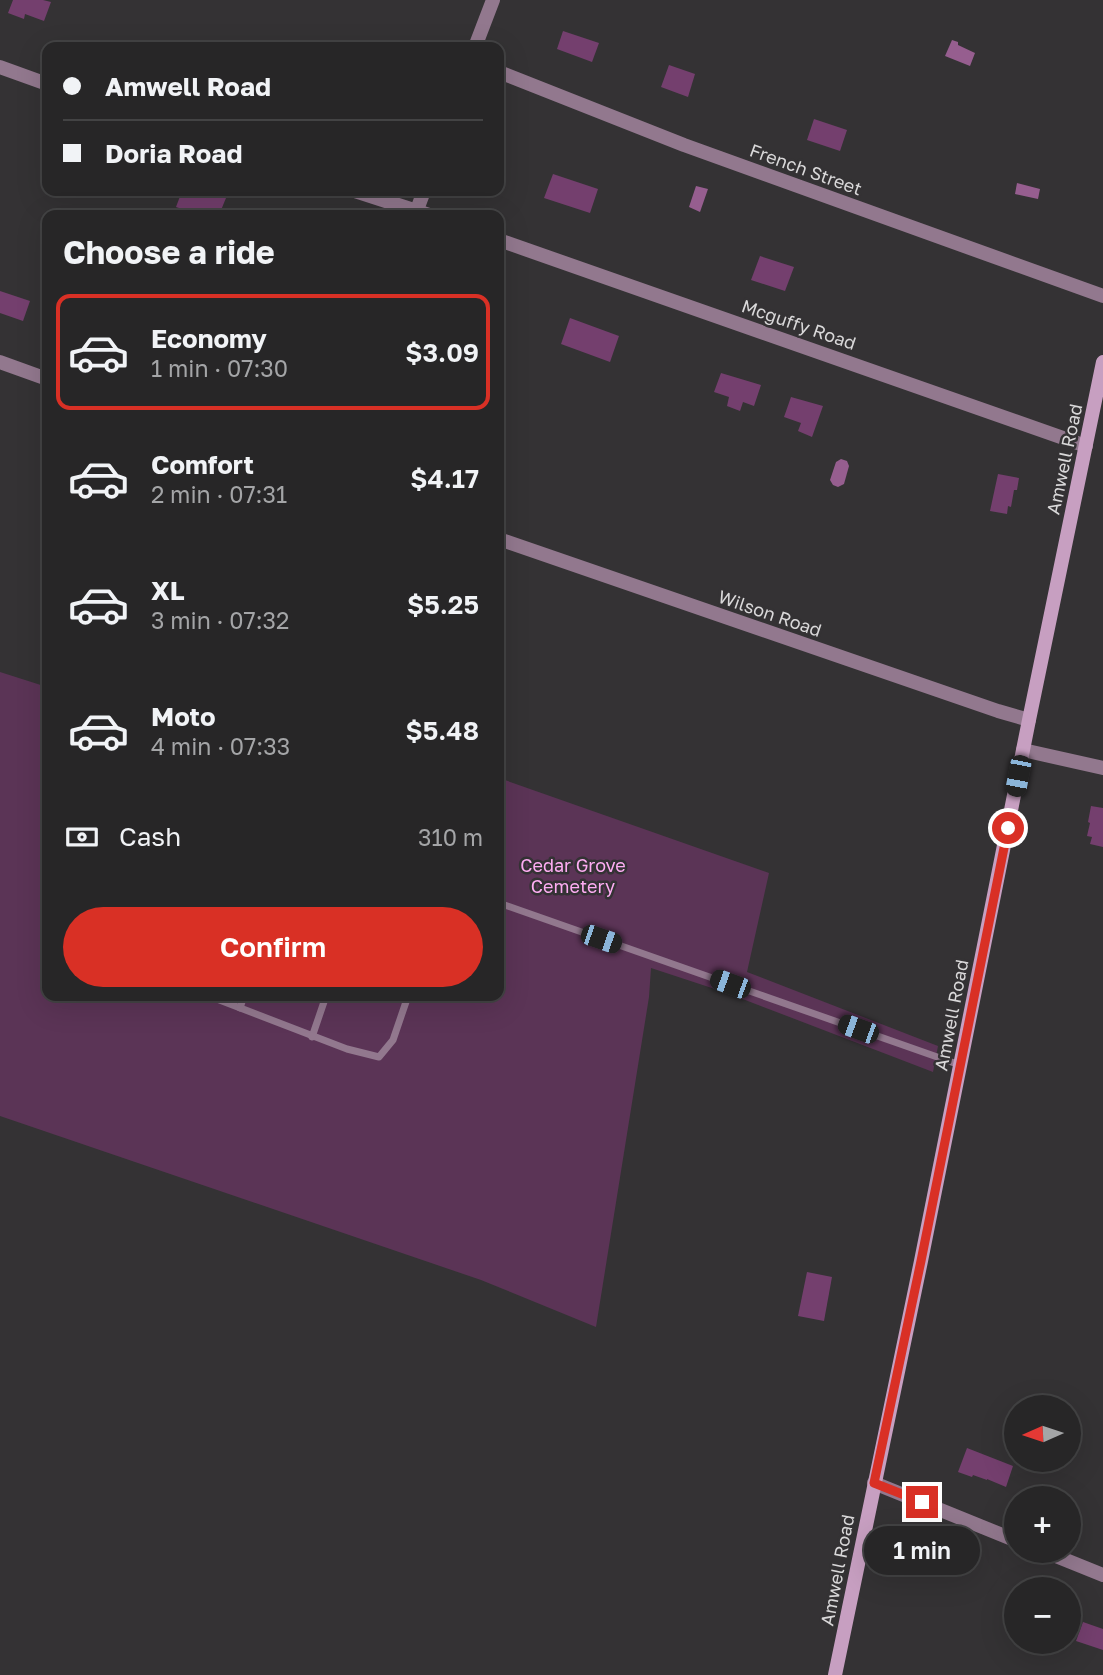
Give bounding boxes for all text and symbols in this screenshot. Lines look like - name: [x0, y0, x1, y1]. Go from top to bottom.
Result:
- text: Amwell Road: [105, 71, 271, 102]
- text: Doria Road: [105, 138, 242, 169]
- street label: French Street: [747, 139, 865, 199]
- text: Choose a ride: [63, 233, 275, 271]
- street label: Mcguffy Road: [739, 294, 859, 354]
- icon: car: [67, 321, 130, 384]
- text: Economy: [151, 323, 267, 354]
- text: $3.09: [405, 337, 479, 368]
- text: 1 min · 07:30: [151, 354, 288, 382]
- street label: Amwell Road: [1042, 402, 1086, 516]
- icon: car: [67, 447, 130, 510]
- text: Comfort: [151, 449, 254, 480]
- text: $4.17: [410, 463, 479, 494]
- text: 2 min · 07:31: [151, 480, 287, 508]
- icon: car: [67, 573, 130, 636]
- text: XL: [151, 575, 185, 606]
- street label: Wilson Road: [715, 585, 825, 641]
- text: $5.25: [407, 589, 479, 620]
- text: 3 min · 07:32: [151, 606, 289, 634]
- icon: car: [67, 699, 130, 762]
- text: Moto: [151, 701, 216, 732]
- text: $5.48: [406, 715, 479, 746]
- text: 4 min · 07:33: [151, 732, 290, 760]
- car: [1004, 753, 1033, 799]
- route start: [992, 812, 1024, 844]
- icon: cash: [63, 818, 101, 856]
- text: Cash: [119, 821, 181, 852]
- text: 310 m: [418, 823, 483, 851]
- park label: Cedar Grove Cemetery: [520, 854, 626, 897]
- button: Confirm: [63, 907, 483, 987]
- car: [578, 922, 625, 956]
- street label: Amwell Road: [929, 958, 973, 1072]
- car: [707, 967, 754, 1001]
- car: [835, 1012, 882, 1046]
- north arrow: [1004, 1395, 1082, 1472]
- map controls: [1004, 1395, 1081, 1654]
- route end: [906, 1486, 938, 1518]
- button: +: [1004, 1486, 1081, 1563]
- street label: Amwell Road: [815, 1513, 859, 1627]
- callout: 1 min: [864, 1526, 980, 1576]
- text: 1 min: [893, 1536, 951, 1564]
- button: −: [1004, 1577, 1081, 1654]

